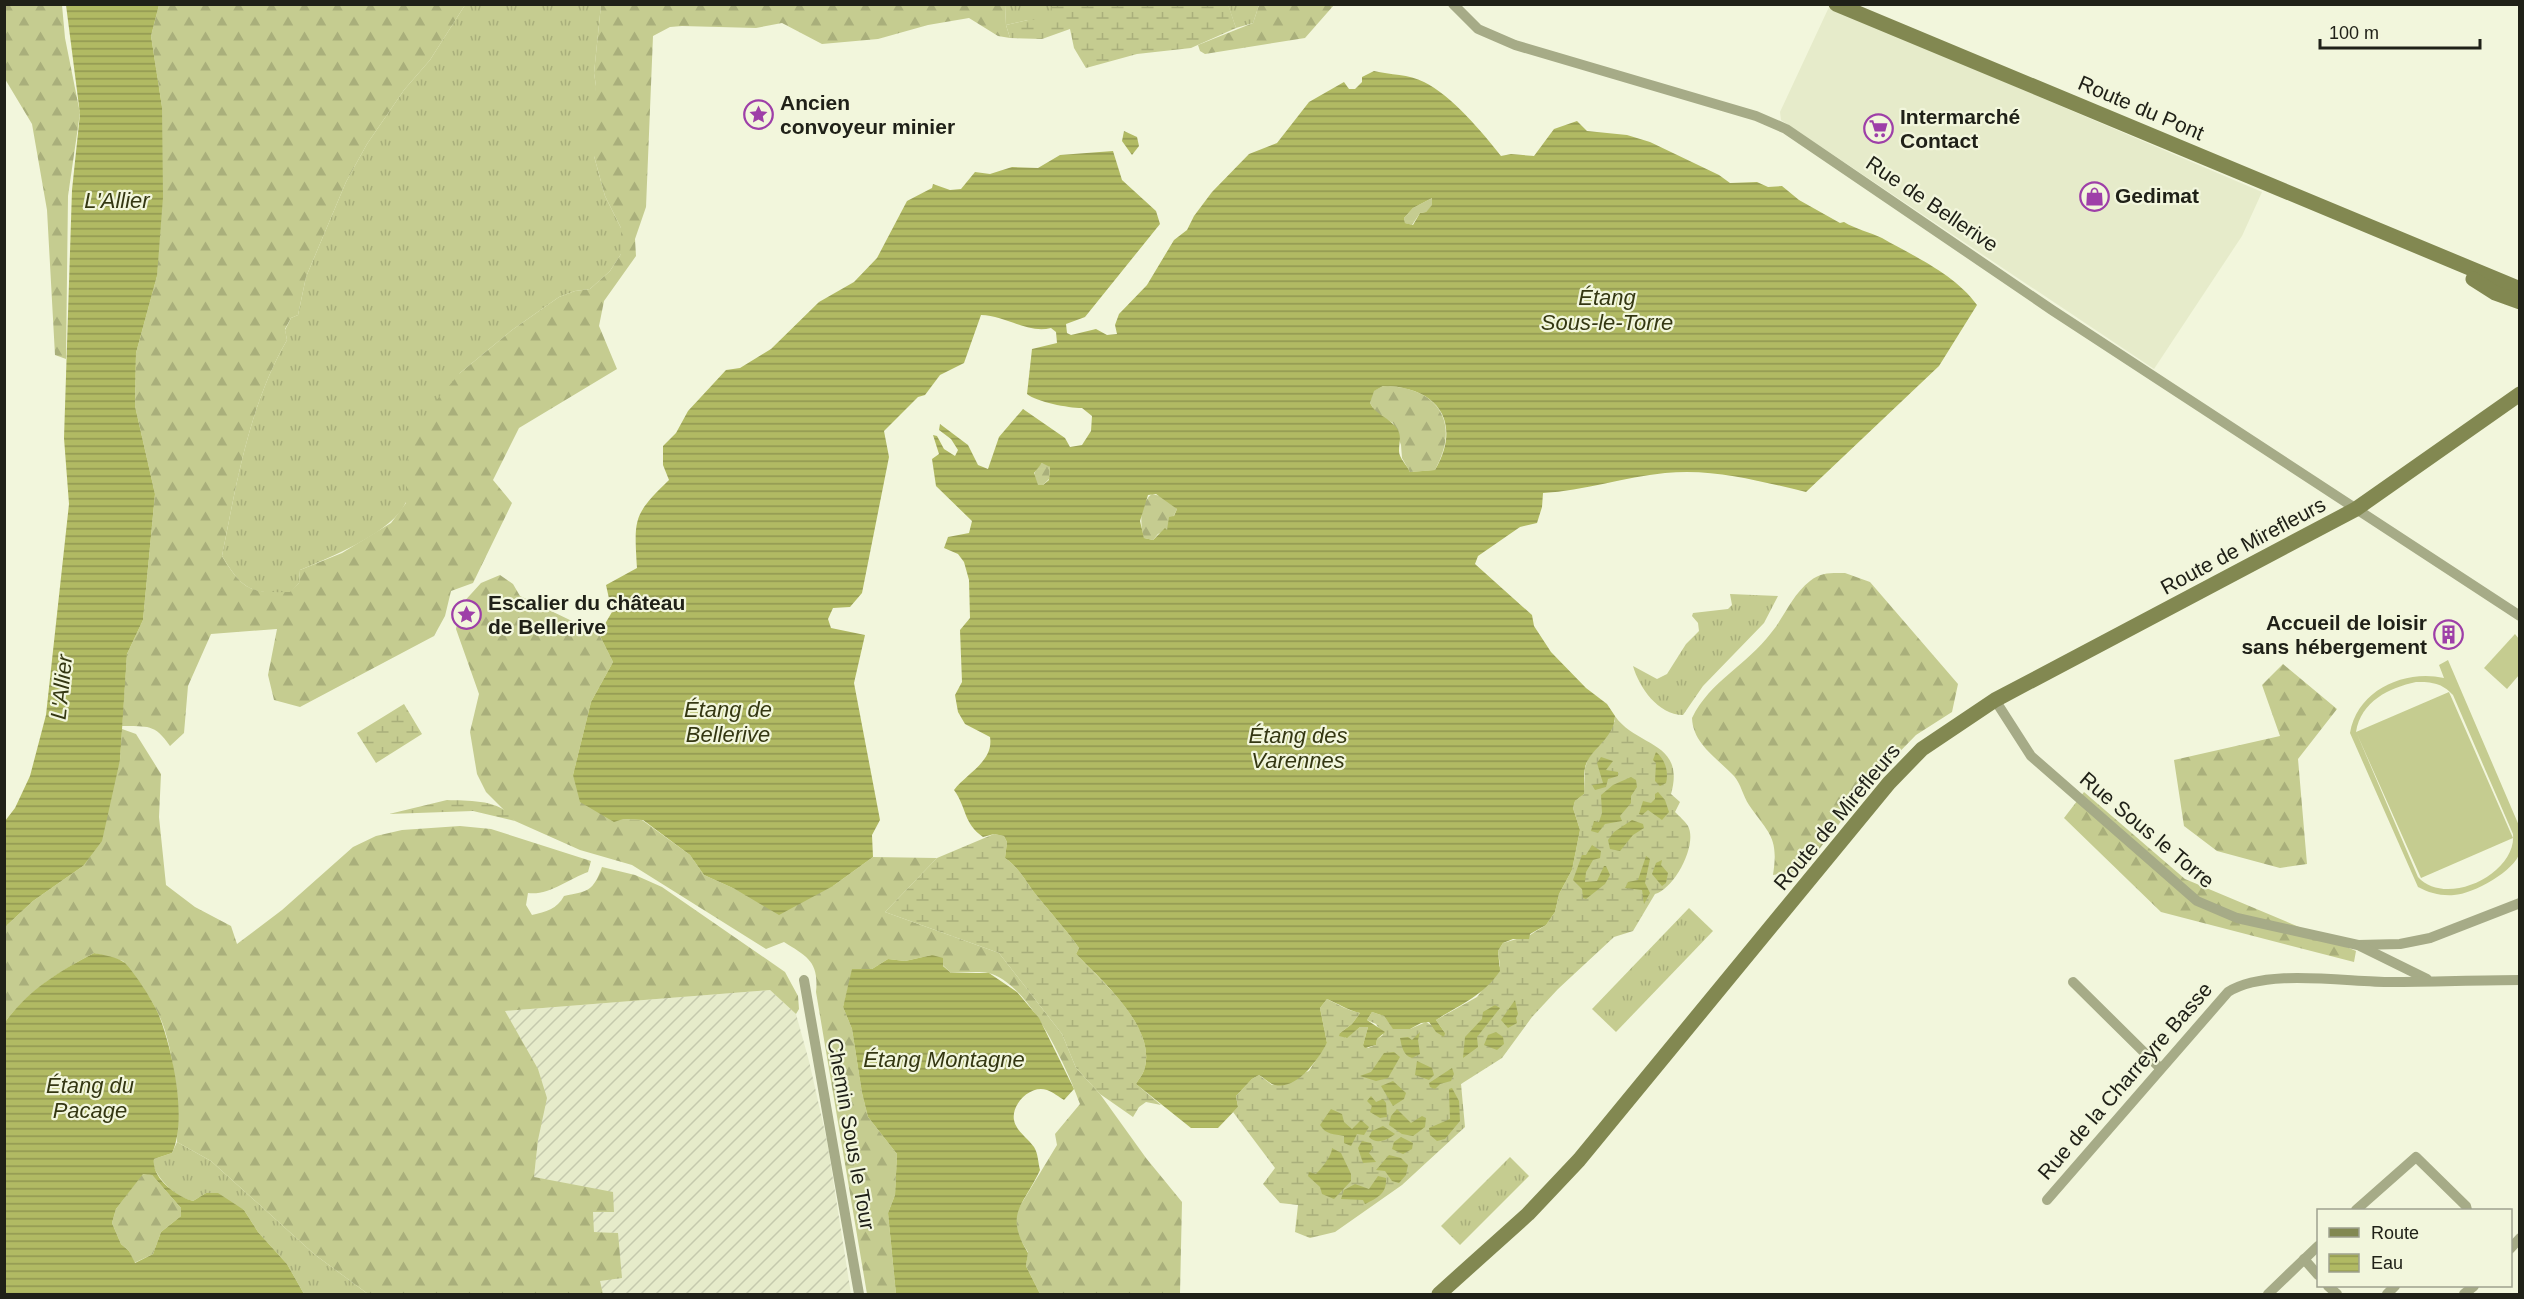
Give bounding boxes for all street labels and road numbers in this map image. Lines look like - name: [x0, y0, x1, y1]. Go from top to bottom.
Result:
- street label: Route du Pont: [2075, 71, 2208, 144]
- street label: Rue de Bellerive: [1862, 151, 2003, 256]
- street label: Route de Mirefleurs: [2156, 492, 2329, 599]
- street label: Route de Mirefleurs: [1769, 739, 1904, 894]
- street label: Rue Sous le Torre: [2076, 767, 2219, 892]
- street label: Rue de la Charreyre Basse: [2033, 978, 2216, 1184]
- street label: Chemin Sous le Tour: [823, 1036, 880, 1232]

